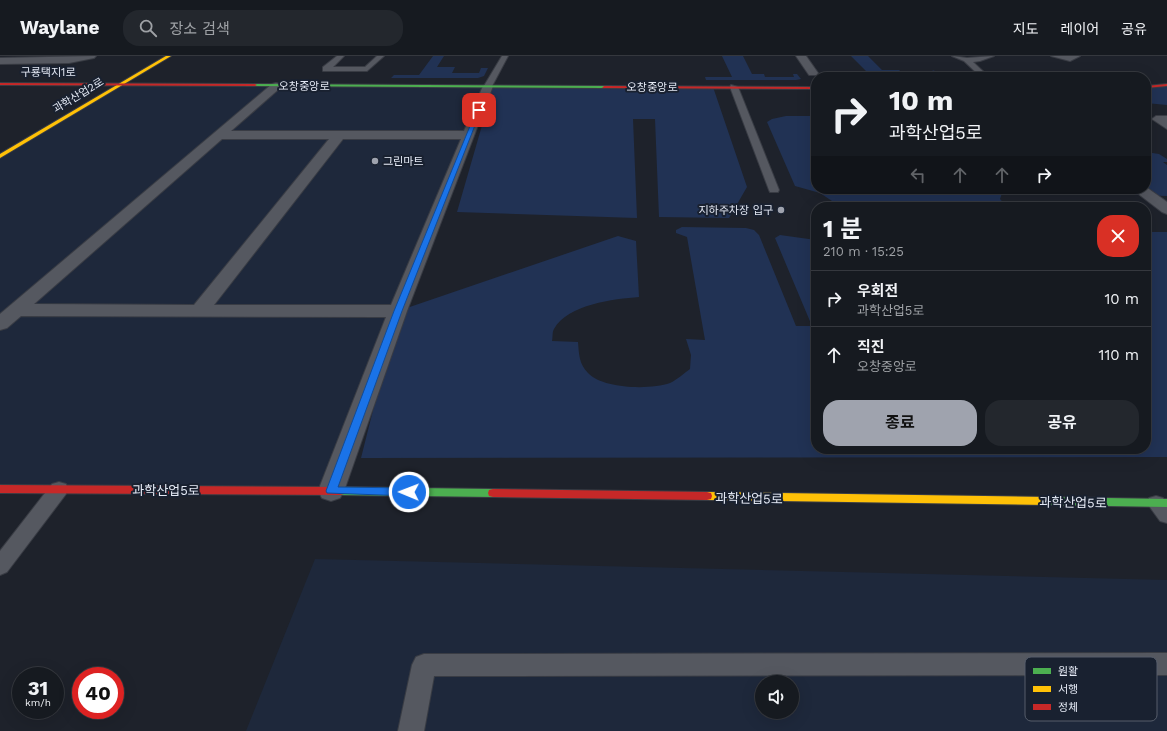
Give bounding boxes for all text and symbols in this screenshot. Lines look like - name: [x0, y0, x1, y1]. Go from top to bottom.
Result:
- search box: [123, 10, 403, 46]
- text: Waylane: [20, 16, 99, 39]
- icon: search: [137, 17, 159, 39]
- text: 장소 검색: [169, 20, 230, 38]
- text: 지도: [1013, 21, 1039, 37]
- text: 레이어: [1061, 21, 1099, 37]
- text: 공유: [1121, 21, 1147, 37]
- street label: 구룡택지1로: [21, 66, 75, 79]
- street label: 과학산업2로: [50, 75, 106, 116]
- street label: 오창중앙로: [279, 80, 329, 93]
- street label: 오창중앙로: [627, 81, 677, 94]
- text: 10 m: [889, 84, 953, 117]
- icon: right: [823, 88, 875, 140]
- pin: [462, 93, 496, 127]
- icon: arrive: [468, 99, 490, 121]
- text: 과학산업5로: [889, 122, 982, 143]
- place label: 그린마트: [383, 155, 423, 168]
- marker: 그린마트: [370, 156, 380, 166]
- icon: left: [907, 164, 929, 186]
- icon: ahead: [949, 164, 971, 186]
- icon: ahead: [991, 164, 1013, 186]
- icon: right: [1033, 164, 1055, 186]
- place label: 지하주차장 입구: [698, 204, 773, 217]
- marker: 지하주차장 입구: [776, 205, 786, 215]
- text: 1 분: [823, 215, 862, 243]
- button: close: [1097, 215, 1139, 257]
- text: 210 m · 15:25: [823, 244, 904, 259]
- text: 우회전: [857, 282, 898, 300]
- icon: right: [823, 288, 845, 310]
- text: 10 m: [1104, 290, 1139, 308]
- text: 과학산업5로: [857, 303, 924, 318]
- text: 직진: [857, 338, 885, 356]
- icon: ahead: [823, 344, 845, 366]
- text: 110 m: [1099, 346, 1139, 364]
- text: 오창중앙로: [857, 359, 917, 374]
- button: 종료: [823, 400, 977, 446]
- button: 공유: [985, 400, 1139, 446]
- position arrow: [388, 471, 430, 513]
- street label: 과학산업5로: [132, 483, 200, 498]
- street label: 과학산업5로: [715, 490, 783, 507]
- street label: 과학산업5로: [1039, 494, 1107, 511]
- legend: [1025, 657, 1157, 721]
- text: 원활: [1058, 665, 1078, 678]
- speed limit sign: 40: [72, 667, 124, 719]
- map controls: [755, 675, 799, 719]
- button: sound: [755, 675, 799, 719]
- text: 31: [28, 676, 48, 700]
- text: 서행: [1058, 683, 1078, 696]
- text: km/h: [25, 697, 51, 708]
- text: 정체: [1058, 701, 1078, 714]

